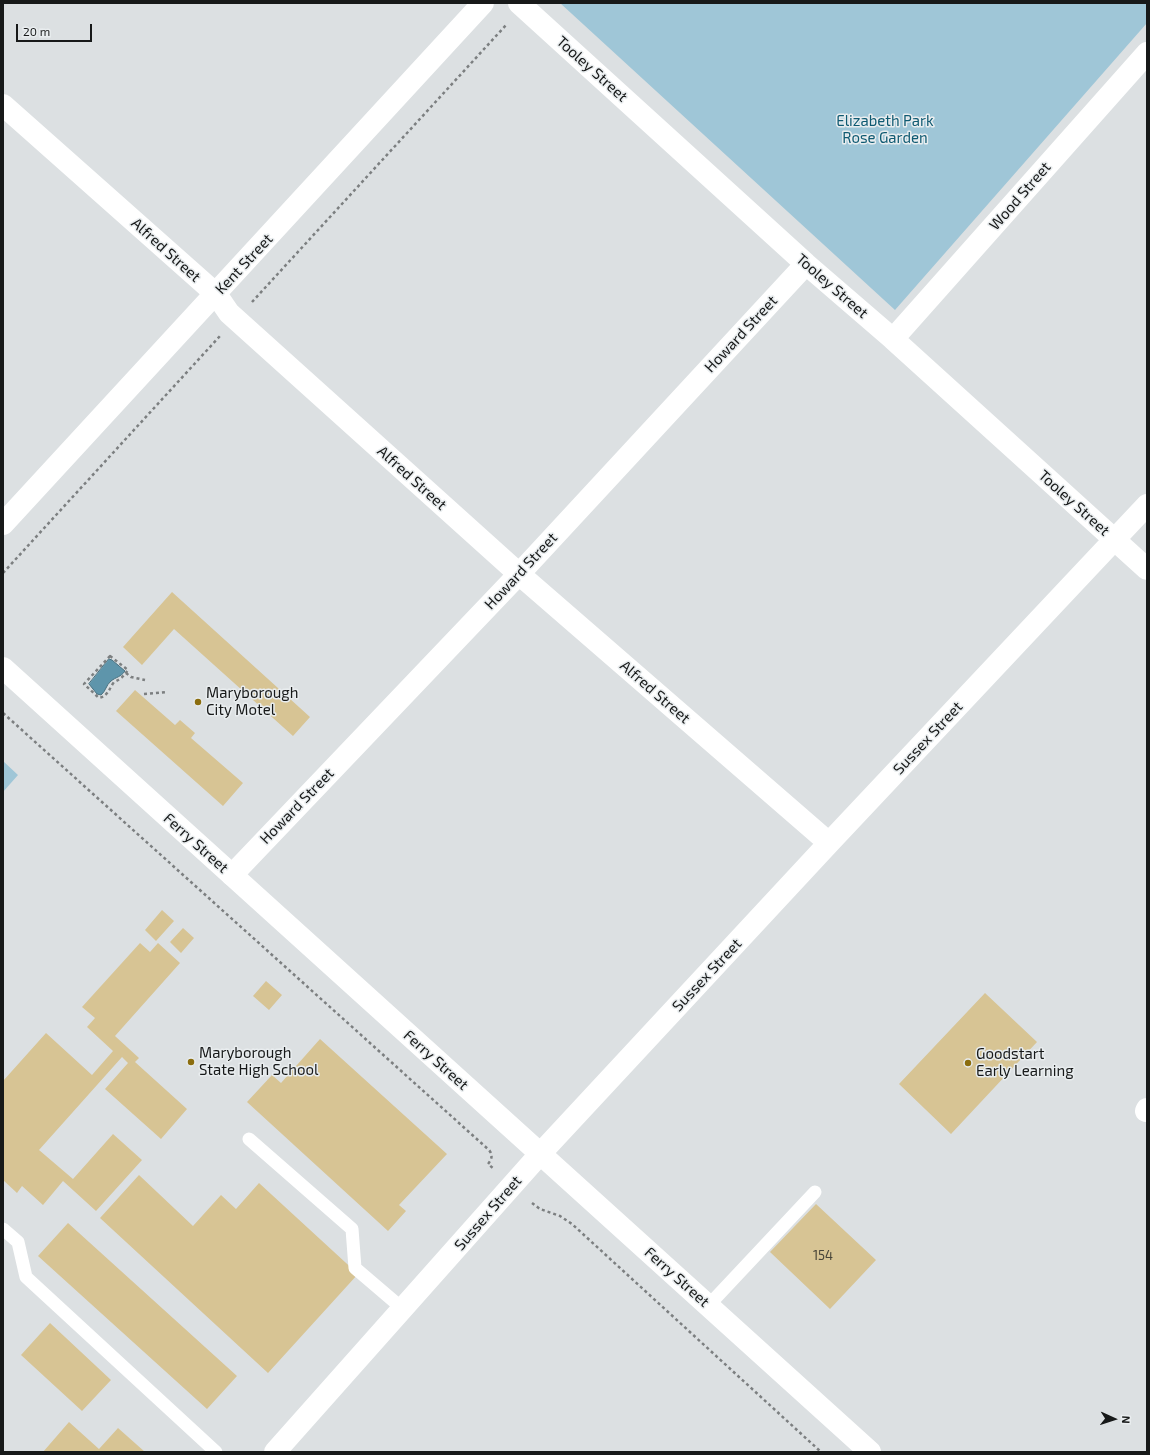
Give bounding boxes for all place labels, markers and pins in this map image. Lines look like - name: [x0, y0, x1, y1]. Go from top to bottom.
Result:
- place label: Maryborough City Motel: [206, 684, 298, 719]
- marker: Maryborough City Motel: [193, 697, 203, 707]
- place label: Maryborough State High School: [199, 1044, 319, 1079]
- place label: Goodstart Early Learning: [976, 1045, 1074, 1080]
- marker: Maryborough State High School: [186, 1057, 196, 1067]
- marker: Goodstart Early Learning: [963, 1058, 973, 1068]

